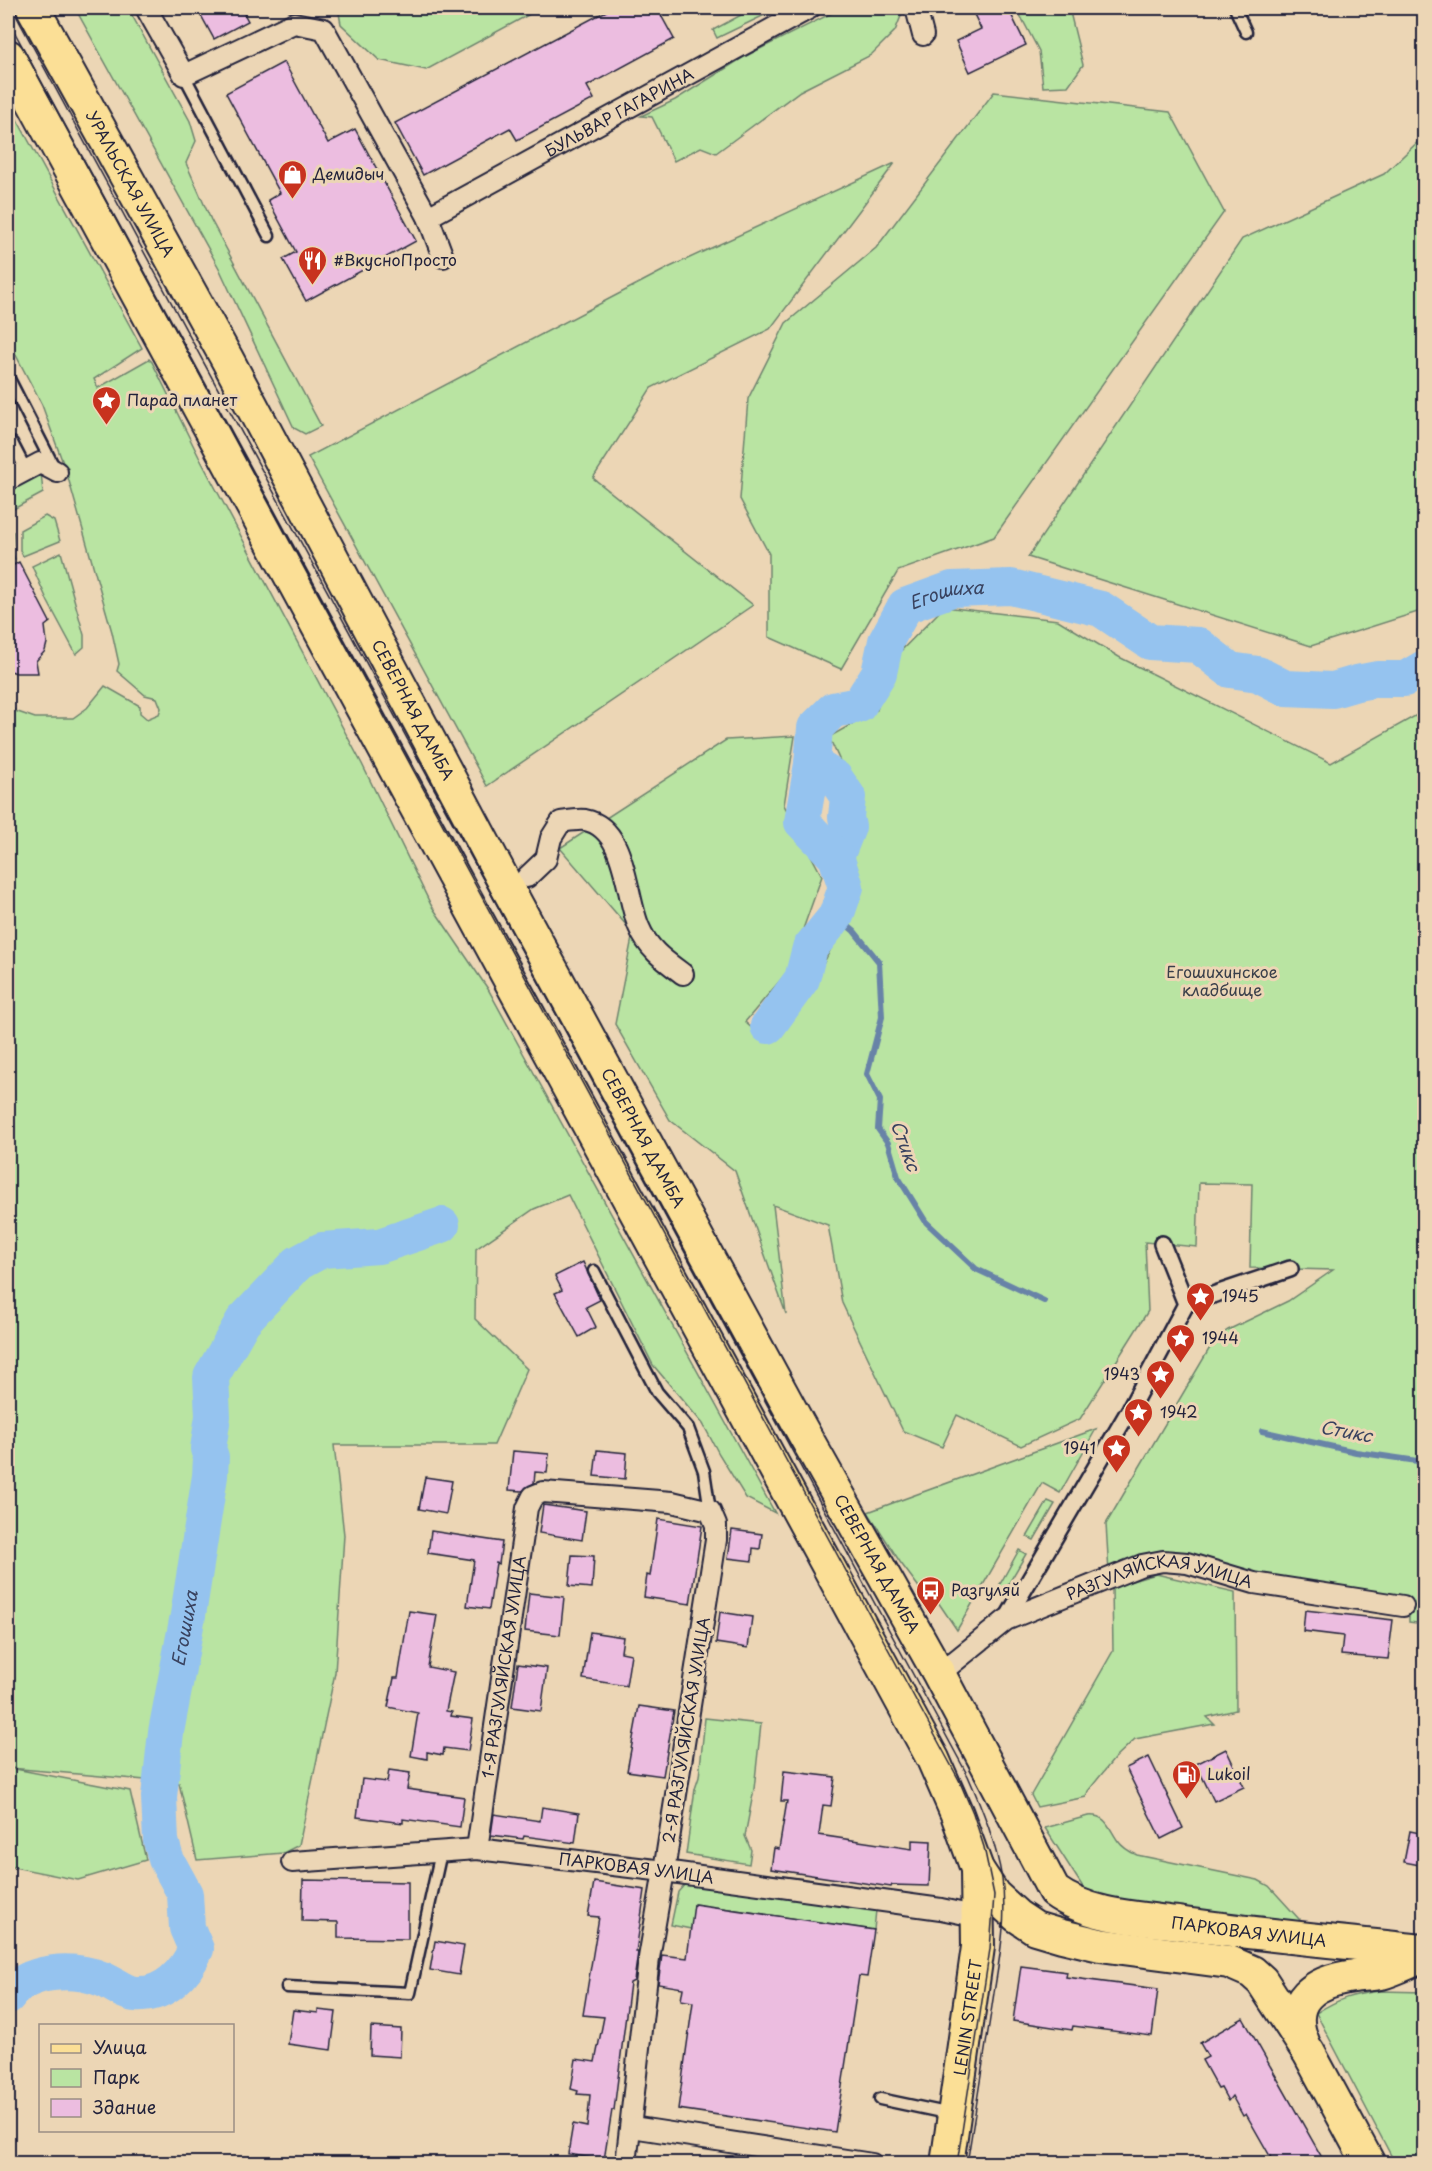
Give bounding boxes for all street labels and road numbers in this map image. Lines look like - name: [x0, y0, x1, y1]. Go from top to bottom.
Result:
- street label: БУЛЬВАР ГАГАРИНА: [540, 61, 697, 162]
- street label: УРАЛЬСКАЯ УЛИЦА: [81, 106, 181, 261]
- street label: СЕВЕРНАЯ ДАМБА: [367, 635, 461, 784]
- street label: СЕВЕРНАЯ ДАМБА: [596, 1063, 692, 1212]
- street label: СЕВЕРНАЯ ДАМБА: [829, 1489, 927, 1637]
- street label: РАЗГУЛЯЙСКАЯ УЛИЦА: [1062, 1547, 1256, 1606]
- street label: 1-Я РАЗГУЛЯЙСКАЯ УЛИЦА: [475, 1554, 531, 1780]
- street label: 2-Я РАЗГУЛЯЙСКАЯ УЛИЦА: [655, 1615, 715, 1845]
- street label: ПАРКОВАЯ УЛИЦА: [558, 1846, 716, 1889]
- street label: ПАРКОВАЯ УЛИЦА: [1170, 1909, 1328, 1952]
- street label: LENIN STREET: [947, 1958, 987, 2077]

